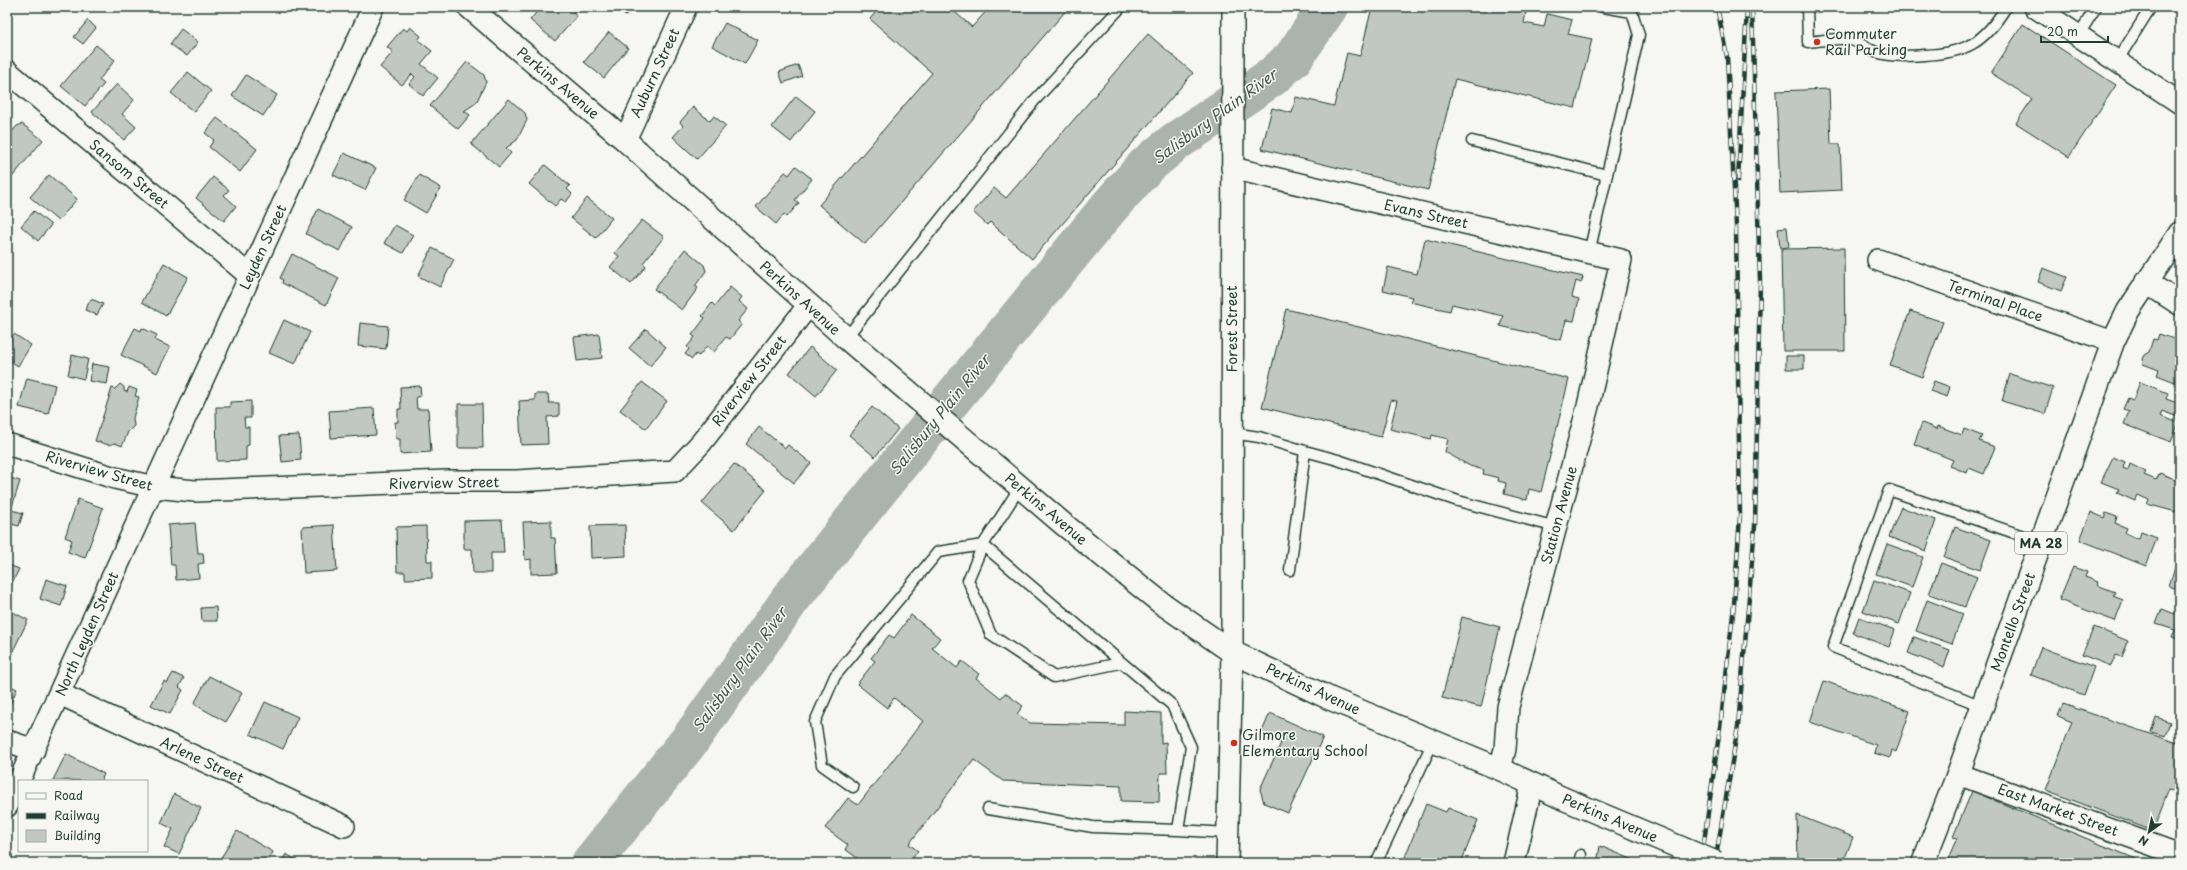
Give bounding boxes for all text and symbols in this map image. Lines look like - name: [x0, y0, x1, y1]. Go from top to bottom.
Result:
- scale bar: [2041, 18, 2108, 44]
- text: 20 m: [2047, 22, 2078, 40]
- place label: Commuter Rail Parking: [1825, 23, 1907, 60]
- street label: Auburn Street: [625, 24, 685, 121]
- marker: Commuter Rail Parking: [1812, 37, 1822, 47]
- street label: Perkins Avenue: [513, 42, 604, 124]
- water label: Salisbury Plain River: [1147, 61, 1283, 169]
- street label: Sansom Street: [85, 134, 174, 213]
- street label: Evans Street: [1382, 194, 1470, 233]
- street label: Leyden Street: [234, 200, 292, 293]
- street label: Perkins Avenue: [755, 256, 846, 340]
- street label: Terminal Place: [1945, 274, 2046, 327]
- street label: Forest Street: [1221, 285, 1242, 373]
- street label: Riverview Street: [706, 330, 791, 431]
- water label: Salisbury Plain River: [883, 347, 996, 479]
- street label: Riverview Street: [43, 445, 155, 496]
- street label: Station Avenue: [1535, 463, 1582, 566]
- street label: Perkins Avenue: [1001, 468, 1092, 550]
- street label: Riverview Street: [389, 471, 500, 494]
- road number: MA 28: [2015, 532, 2067, 554]
- street label: North Leyden Street: [50, 568, 124, 699]
- street label: Montello Street: [1985, 569, 2040, 674]
- water label: Salisbury Plain River: [686, 600, 793, 736]
- street label: Perkins Avenue: [1263, 657, 1364, 720]
- place label: Gilmore Elementary School: [1242, 724, 1368, 761]
- street label: Arlene Street: [157, 731, 248, 788]
- marker: Gilmore Elementary School: [1229, 738, 1239, 748]
- street label: East Market Street: [1995, 778, 2122, 841]
- legend: [18, 780, 148, 852]
- text: Road: [54, 786, 83, 804]
- street label: Perkins Avenue: [1559, 788, 1662, 847]
- text: Railway: [54, 806, 100, 824]
- north arrow: [2129, 812, 2169, 852]
- text: Building: [54, 826, 101, 844]
- text: N: [2135, 831, 2152, 850]

